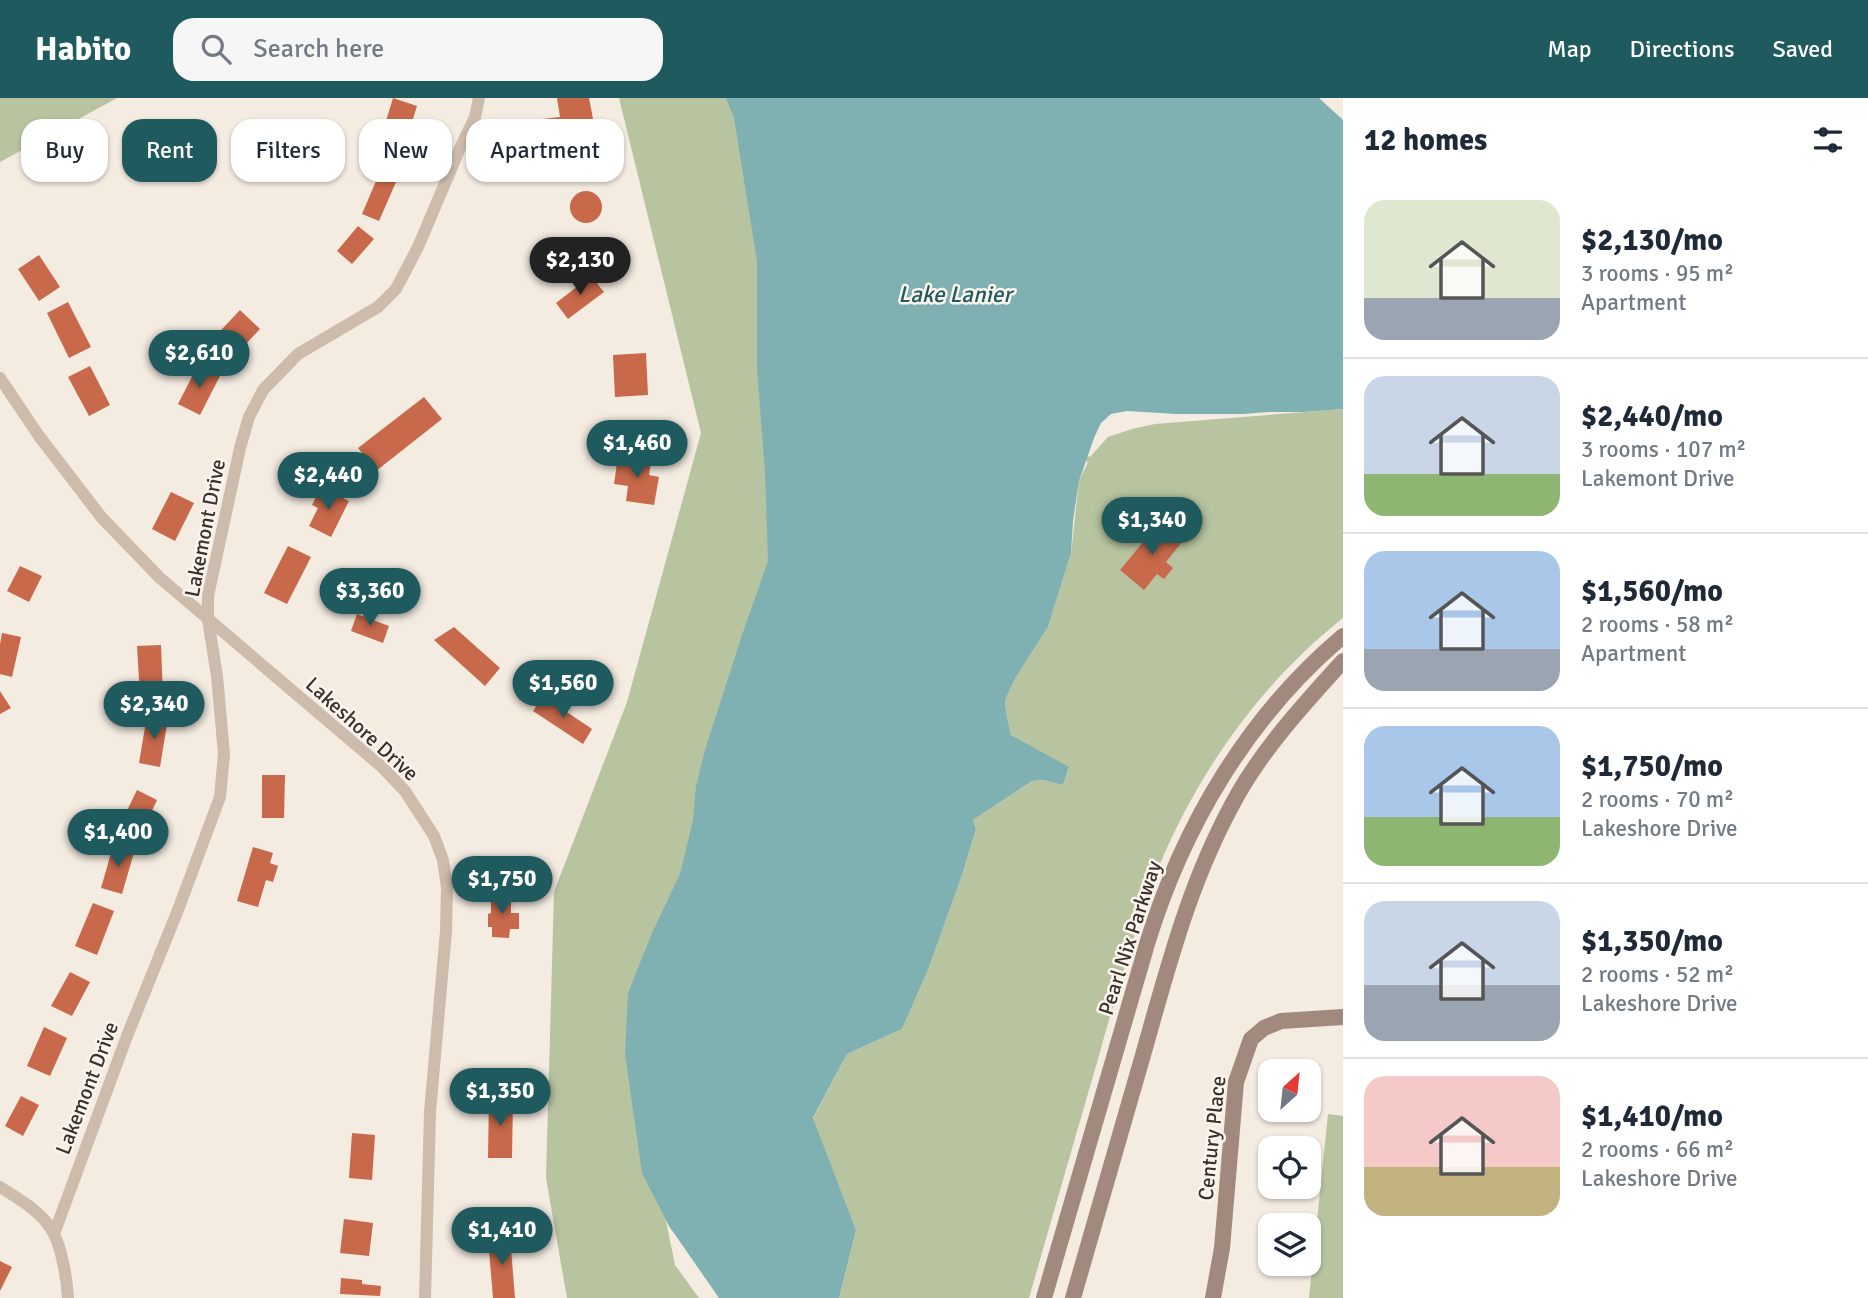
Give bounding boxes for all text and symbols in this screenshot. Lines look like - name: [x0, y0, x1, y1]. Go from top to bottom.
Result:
- search box: [173, 18, 663, 81]
- text: Habito: [35, 29, 131, 70]
- icon: search: [197, 30, 235, 68]
- text: Search here: [253, 33, 384, 65]
- text: Map: [1547, 34, 1592, 64]
- text: Directions: [1630, 34, 1735, 64]
- text: Saved: [1773, 34, 1833, 64]
- chip: Buy: [21, 119, 108, 182]
- chip: Rent: [122, 119, 217, 182]
- chip: Filters: [231, 119, 345, 182]
- chip: New: [359, 119, 452, 182]
- chip: Apartment: [466, 119, 624, 182]
- icon: filters: [1809, 121, 1847, 159]
- text: 12 homes: [1364, 122, 1487, 159]
- text: $2,130/mo: [1581, 222, 1723, 259]
- icon: home: [1420, 228, 1504, 312]
- pin: $2,130: [523, 238, 637, 297]
- text: $2,130: [546, 245, 614, 274]
- text: 3 rooms · 95 m²: [1581, 259, 1734, 288]
- water label: Lake Lanier: [898, 280, 1015, 309]
- text: Apartment: [1581, 288, 1686, 317]
- pin: $2,610: [142, 330, 256, 390]
- text: $2,610: [165, 338, 233, 367]
- text: $2,440/mo: [1581, 398, 1723, 435]
- icon: home: [1420, 404, 1504, 488]
- pin: $1,460: [580, 420, 694, 480]
- text: $1,460: [603, 428, 671, 457]
- text: 3 rooms · 107 m²: [1581, 435, 1746, 464]
- pin: $2,440: [271, 452, 385, 512]
- street label: Lakemont Drive: [179, 457, 231, 599]
- text: $2,440: [294, 460, 362, 489]
- text: Lakemont Drive: [1581, 464, 1734, 493]
- pin: $1,340: [1095, 498, 1209, 557]
- text: $1,340: [1118, 505, 1186, 534]
- pin: $3,360: [313, 568, 427, 628]
- text: $1,560/mo: [1581, 573, 1723, 610]
- text: $3,360: [336, 576, 404, 605]
- icon: home: [1420, 579, 1504, 663]
- text: 2 rooms · 58 m²: [1581, 610, 1734, 639]
- text: Apartment: [1581, 639, 1686, 668]
- pin: $1,560: [506, 660, 620, 720]
- text: $1,560: [529, 668, 597, 697]
- street label: Lakeshore Drive: [300, 671, 424, 787]
- pin: $2,340: [97, 682, 211, 741]
- text: $2,340: [120, 689, 188, 718]
- text: $1,750/mo: [1581, 748, 1723, 785]
- icon: home: [1420, 754, 1504, 838]
- text: 2 rooms · 70 m²: [1581, 785, 1734, 814]
- pin: $1,400: [61, 810, 175, 869]
- text: Lakeshore Drive: [1581, 814, 1738, 843]
- text: $1,400: [84, 817, 152, 846]
- pin: $1,750: [445, 856, 559, 916]
- street label: Pearl Nix Parkway: [1093, 857, 1167, 1018]
- text: $1,750: [468, 864, 536, 893]
- text: $1,350/mo: [1581, 923, 1723, 960]
- icon: home: [1420, 929, 1504, 1013]
- text: 2 rooms · 52 m²: [1581, 960, 1734, 989]
- text: Lakeshore Drive: [1581, 989, 1738, 1018]
- street label: Lakemont Drive: [50, 1018, 124, 1158]
- north arrow: [1258, 1059, 1321, 1122]
- map controls: [1258, 1059, 1321, 1276]
- pin: $1,350: [443, 1068, 557, 1128]
- street label: Century Place: [1193, 1074, 1231, 1202]
- text: $1,350: [466, 1076, 534, 1105]
- text: $1,410/mo: [1581, 1098, 1723, 1135]
- icon: home: [1420, 1104, 1504, 1188]
- text: 2 rooms · 66 m²: [1581, 1135, 1734, 1164]
- button: locate: [1258, 1136, 1321, 1199]
- text: Lakeshore Drive: [1581, 1164, 1738, 1193]
- pin: $1,410: [445, 1208, 559, 1267]
- button: layers: [1258, 1213, 1321, 1276]
- text: $1,410: [468, 1215, 536, 1244]

